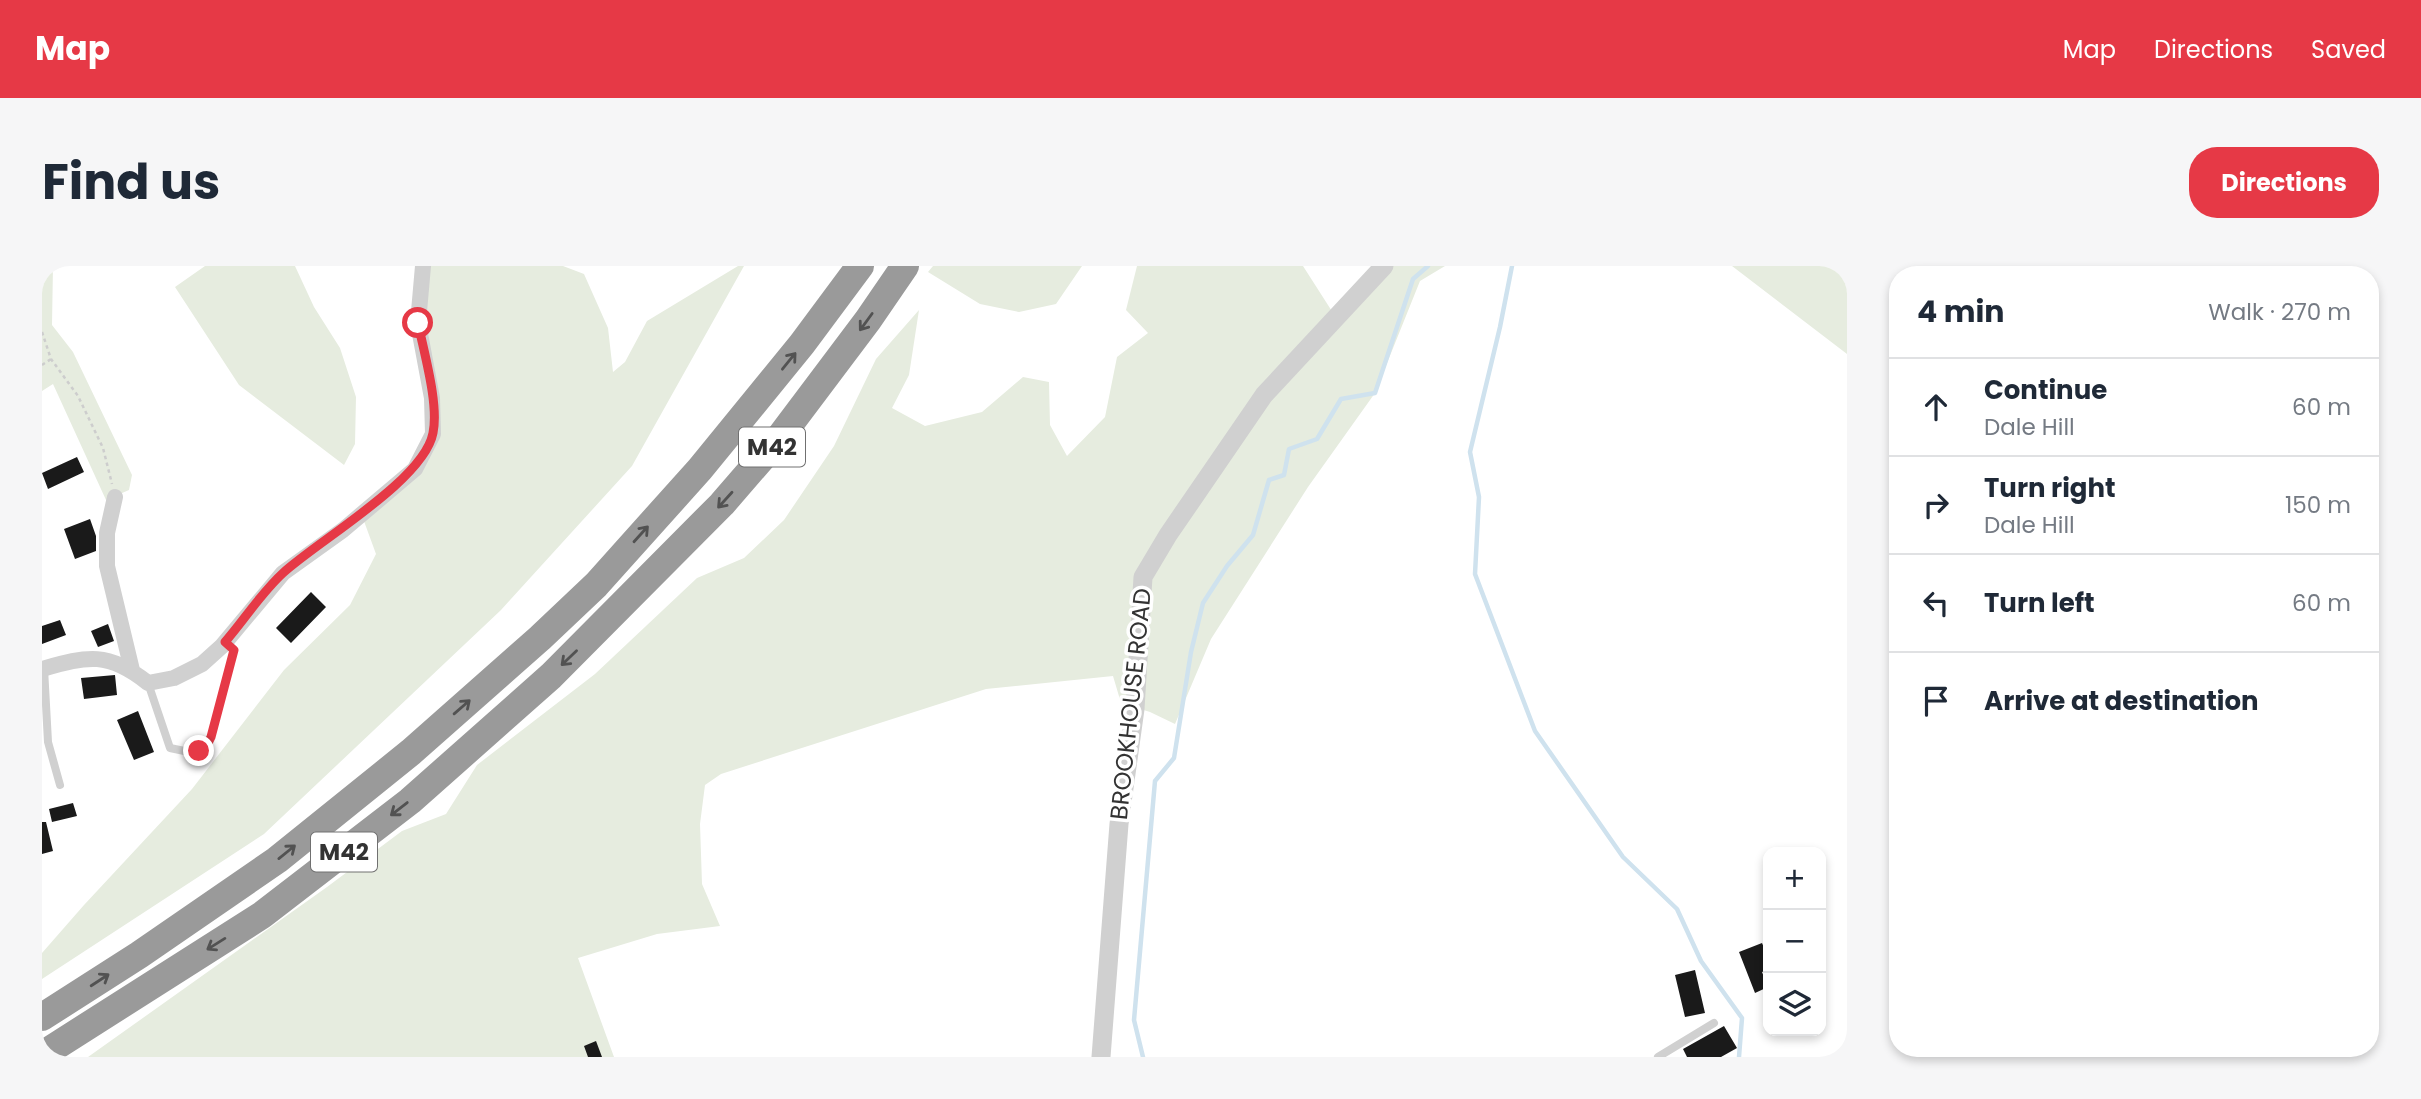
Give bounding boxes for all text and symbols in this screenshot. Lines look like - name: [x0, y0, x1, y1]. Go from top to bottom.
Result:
- text: Map: [35, 25, 110, 72]
- text: Map: [2063, 33, 2116, 66]
- text: Directions: [2154, 33, 2273, 66]
- text: Saved: [2311, 33, 2386, 66]
- button: Directions: [2189, 147, 2379, 218]
- text: Find us: [42, 148, 220, 216]
- text: 4 min: [1917, 290, 2005, 333]
- text: Walk · 270 m: [2208, 296, 2351, 328]
- route start: [402, 307, 433, 338]
- one-way arrow: [859, 312, 874, 331]
- one-way arrow: [781, 352, 796, 370]
- text: Continue: [1984, 372, 2107, 408]
- icon: ahead: [1917, 388, 1955, 426]
- text: 60 m: [2292, 391, 2351, 423]
- text: Dale Hill: [1984, 411, 2075, 443]
- road number: M42: [739, 428, 805, 466]
- text: Turn right: [1984, 470, 2116, 506]
- icon: right: [1917, 486, 1955, 524]
- text: 150 m: [2285, 489, 2351, 521]
- one-way arrow: [717, 491, 733, 509]
- text: Dale Hill: [1984, 509, 2075, 541]
- one-way arrow: [633, 526, 650, 543]
- icon: left: [1917, 584, 1955, 622]
- text: Turn left: [1984, 585, 2095, 621]
- street label: BROOKHOUSE ROAD: [1102, 587, 1159, 821]
- text: 60 m: [2292, 587, 2351, 619]
- one-way arrow: [561, 650, 578, 667]
- icon: arrive: [1917, 682, 1955, 720]
- text: Arrive at destination: [1984, 683, 2259, 719]
- one-way arrow: [453, 698, 470, 715]
- route end: [183, 735, 214, 766]
- one-way arrow: [390, 802, 408, 817]
- road number: M42: [311, 832, 377, 872]
- one-way arrow: [277, 844, 296, 859]
- map controls: [1763, 847, 1826, 1036]
- button: +: [1763, 847, 1826, 910]
- button: −: [1763, 910, 1826, 973]
- one-way arrow: [207, 937, 226, 952]
- one-way arrow: [89, 973, 109, 987]
- button: layers: [1763, 973, 1826, 1036]

